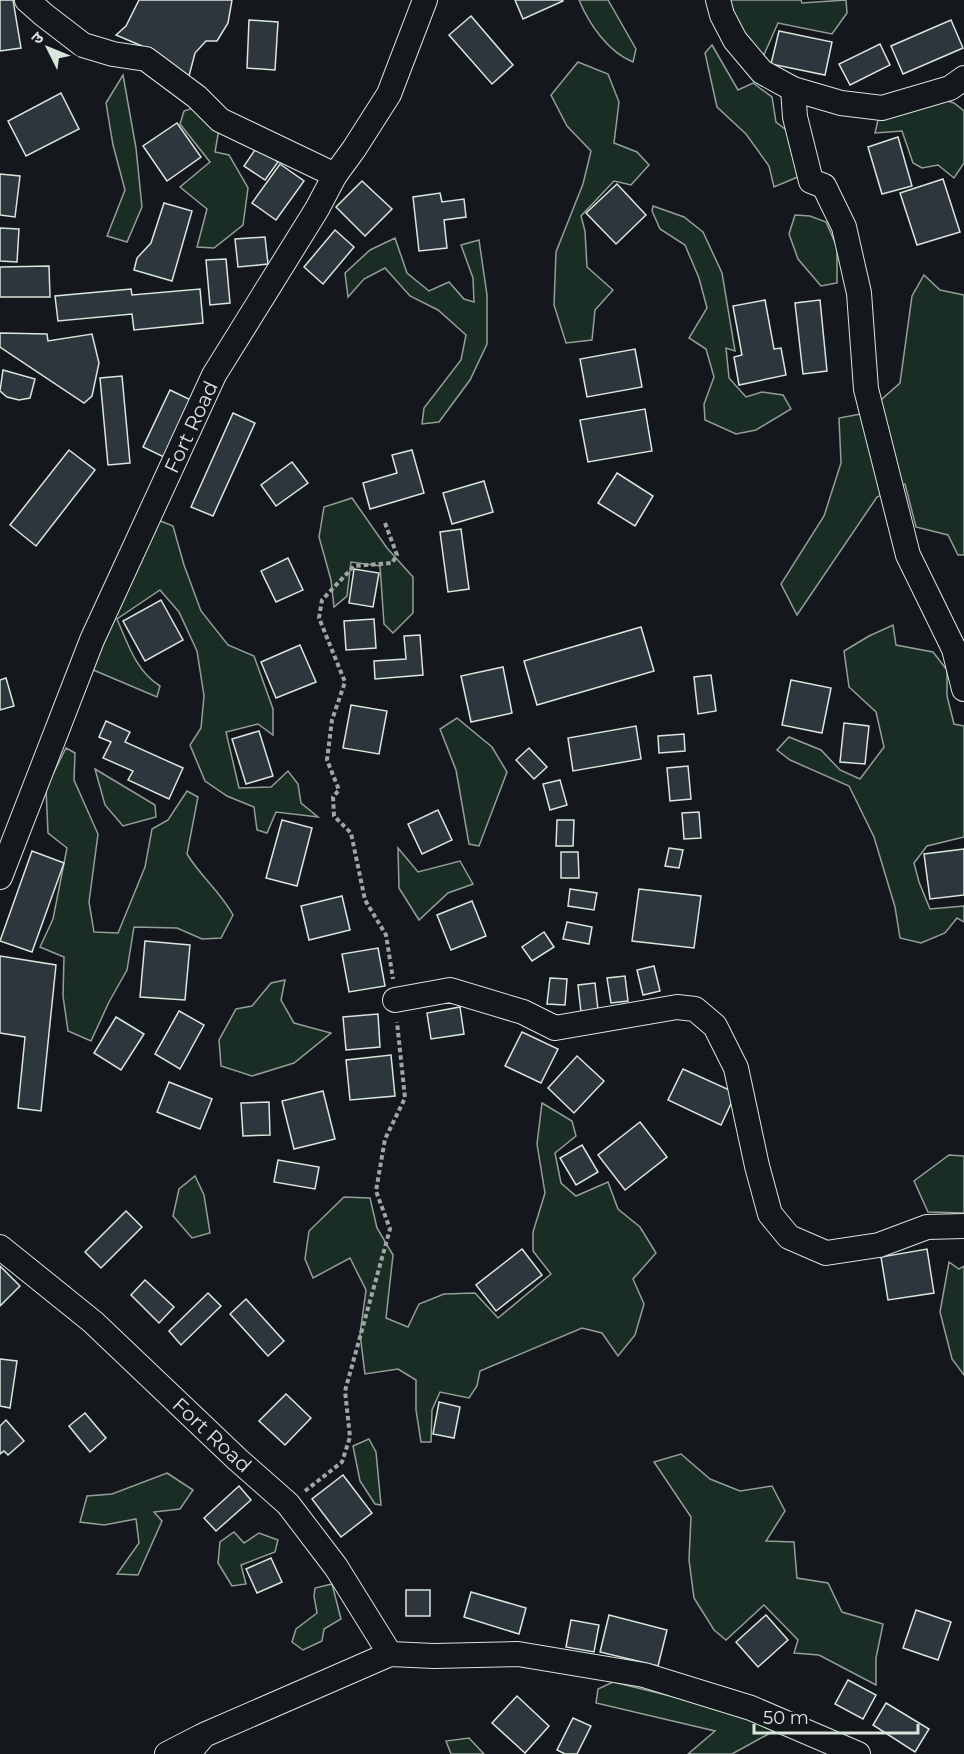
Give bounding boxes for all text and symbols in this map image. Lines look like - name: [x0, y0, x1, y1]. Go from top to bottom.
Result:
- north arrow: [18, 18, 78, 78]
- text: उ: [27, 28, 48, 48]
- street label: Fort Road: [159, 377, 223, 477]
- street label: Fort Road: [168, 1393, 256, 1477]
- scale bar: [754, 1697, 918, 1735]
- text: 50 m: [763, 1707, 809, 1729]

